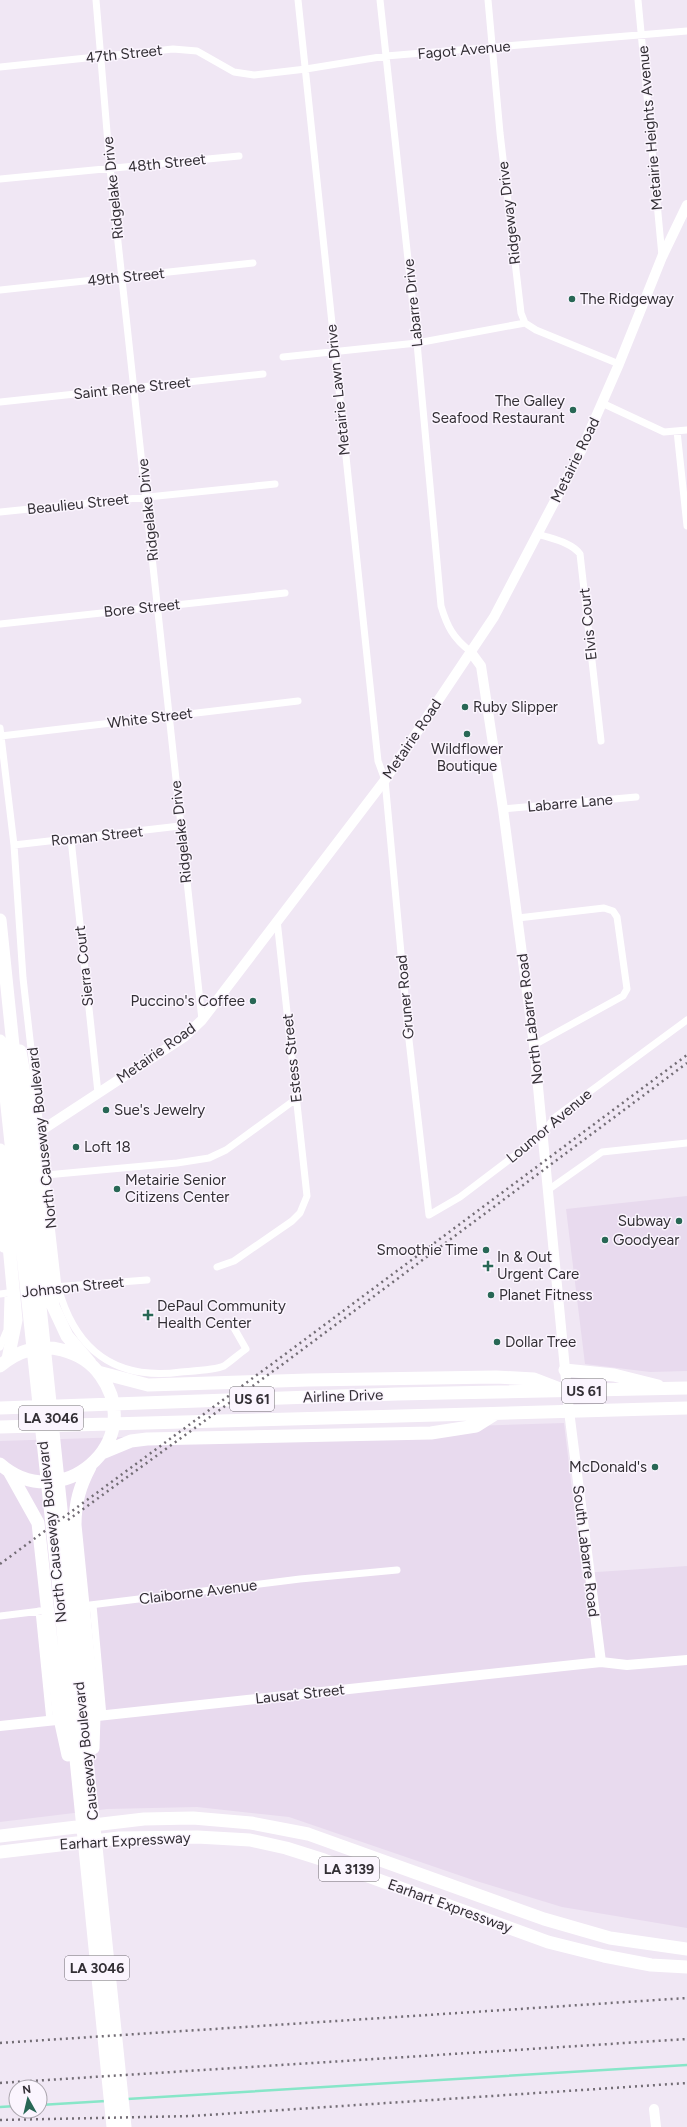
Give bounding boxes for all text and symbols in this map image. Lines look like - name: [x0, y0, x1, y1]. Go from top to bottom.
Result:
- street label: Fagot Avenue: [417, 37, 511, 63]
- street label: 47th Street: [85, 41, 164, 67]
- street label: Metairie Heights Avenue: [634, 45, 666, 211]
- street label: Ridgelake Drive: [99, 136, 127, 240]
- street label: 48th Street: [127, 150, 207, 176]
- street label: Ridgeway Drive: [494, 160, 524, 266]
- street label: Labarre Drive: [399, 258, 427, 348]
- street label: 49th Street: [86, 264, 166, 290]
- place label: The Ridgeway: [580, 290, 674, 308]
- marker: The Ridgeway: [567, 294, 577, 304]
- street label: Metairie Lawn Drive: [322, 323, 354, 457]
- street label: Saint Rene Street: [72, 373, 192, 403]
- place label: The Galley Seafood Restaurant: [432, 392, 565, 427]
- marker: The Galley Seafood Restaurant: [568, 405, 578, 415]
- street label: Metairie Road: [547, 414, 603, 506]
- street label: Ridgelake Drive: [134, 458, 162, 562]
- street label: Beaulieu Street: [26, 490, 130, 518]
- street label: Elvis Court: [575, 587, 601, 661]
- street label: Bore Street: [103, 595, 181, 621]
- street label: Metairie Road: [379, 696, 445, 782]
- place label: Ruby Slipper: [473, 698, 558, 716]
- marker: Ruby Slipper: [460, 702, 470, 712]
- street label: White Street: [106, 704, 194, 732]
- marker: Wildflower Boutique: [462, 729, 472, 739]
- place label: Wildflower Boutique: [431, 740, 503, 775]
- street label: Ridgelake Drive: [167, 780, 195, 884]
- street label: Labarre Lane: [526, 790, 614, 816]
- street label: Roman Street: [50, 822, 144, 850]
- street label: Sierra Court: [71, 924, 97, 1007]
- street label: North Labarre Road: [513, 953, 547, 1085]
- street label: Gruner Road: [392, 954, 418, 1040]
- place label: Puccino's Coffee: [131, 992, 245, 1010]
- marker: Puccino's Coffee: [248, 996, 258, 1006]
- street label: Estess Street: [278, 1012, 306, 1103]
- street label: Metairie Road: [113, 1019, 199, 1087]
- street label: North Causeway Boulevard: [24, 1046, 60, 1230]
- street label: Loumor Avenue: [503, 1085, 595, 1167]
- place label: Sue's Jewelry: [114, 1101, 205, 1119]
- marker: Sue's Jewelry: [101, 1105, 111, 1115]
- place label: Loft 18: [84, 1138, 131, 1156]
- marker: Loft 18: [71, 1142, 81, 1152]
- place label: Metairie Senior Citizens Center: [125, 1171, 229, 1206]
- marker: Metairie Senior Citizens Center: [112, 1184, 122, 1194]
- place label: Subway: [618, 1212, 671, 1230]
- marker: Subway: [674, 1216, 684, 1226]
- place label: Goodyear: [613, 1231, 679, 1249]
- marker: Goodyear: [600, 1235, 610, 1245]
- place label: Smoothie Time: [376, 1241, 478, 1259]
- marker: Smoothie Time: [481, 1245, 491, 1255]
- place label: In & Out Urgent Care: [497, 1248, 579, 1283]
- marker: In & Out Urgent Care: [482, 1260, 494, 1272]
- street label: Johnson Street: [21, 1273, 125, 1301]
- place label: Planet Fitness: [499, 1286, 592, 1304]
- marker: Planet Fitness: [486, 1290, 496, 1300]
- place label: DePaul Community Health Center: [157, 1297, 286, 1332]
- marker: DePaul Community Health Center: [142, 1309, 154, 1321]
- place label: Dollar Tree: [505, 1333, 576, 1351]
- marker: Dollar Tree: [492, 1337, 502, 1347]
- road number: US 61: [562, 1379, 606, 1403]
- street label: Airline Drive: [302, 1386, 384, 1406]
- road number: US 61: [230, 1387, 274, 1411]
- road number: LA 3046: [19, 1406, 83, 1430]
- street label: North Causeway Boulevard: [34, 1440, 70, 1624]
- place label: McDonald's: [569, 1458, 647, 1476]
- marker: McDonald's: [650, 1462, 660, 1472]
- street label: South Labarre Road: [569, 1484, 603, 1618]
- street label: Claiborne Avenue: [138, 1576, 258, 1608]
- street label: Lausat Street: [254, 1680, 346, 1708]
- street label: Causeway Boulevard: [70, 1681, 102, 1821]
- street label: Earhart Expressway: [59, 1829, 191, 1853]
- road number: LA 3139: [319, 1857, 379, 1881]
- street label: Earhart Expressway: [385, 1875, 515, 1937]
- road number: LA 3046: [65, 1956, 129, 1980]
- north arrow: [8, 2079, 48, 2119]
- text: N: [22, 2083, 32, 2097]

